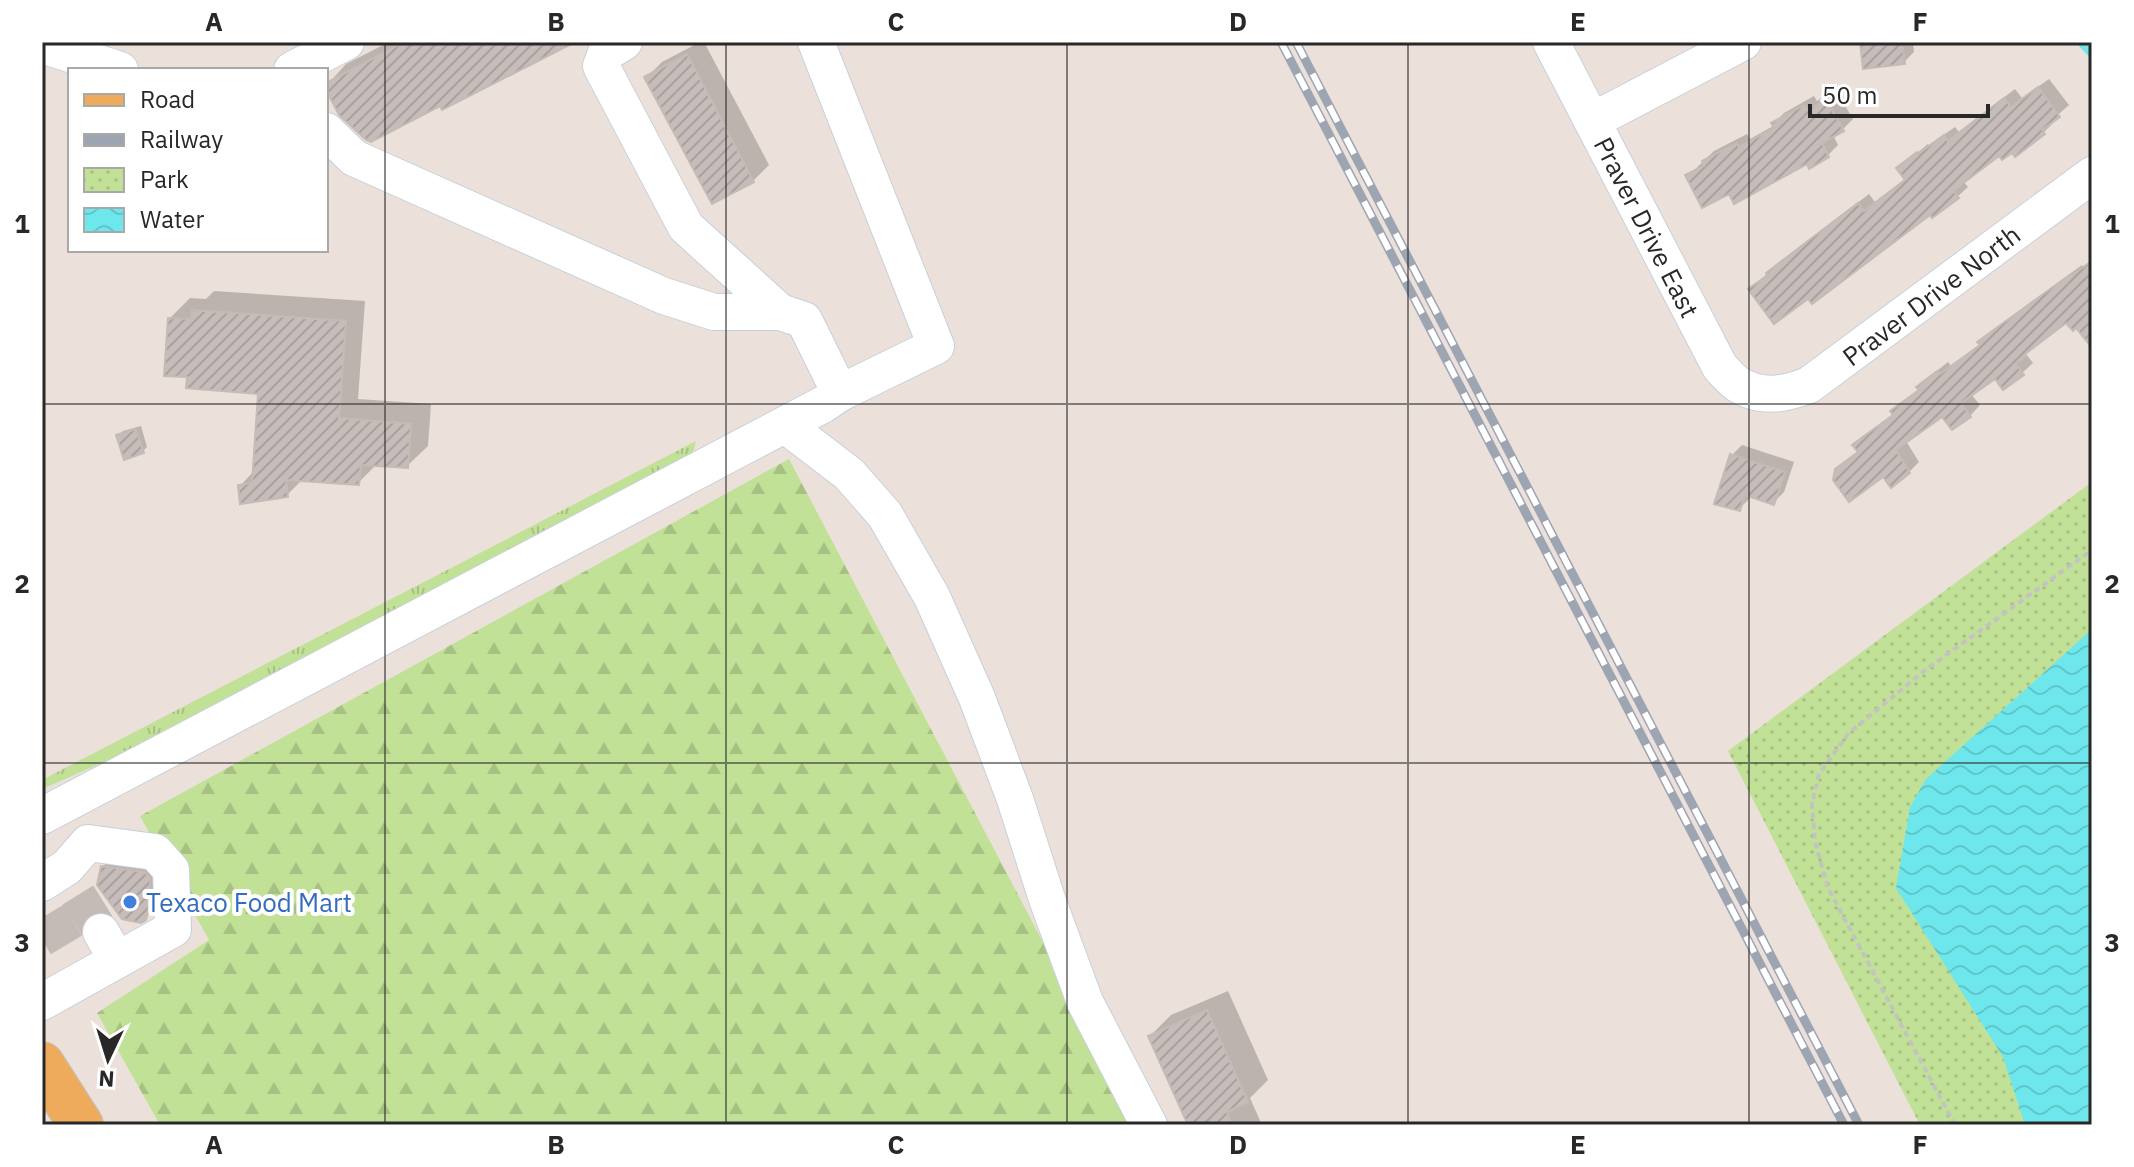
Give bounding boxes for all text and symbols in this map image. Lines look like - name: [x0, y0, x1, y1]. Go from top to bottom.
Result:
- text: A: [205, 4, 223, 38]
- text: B: [547, 4, 565, 38]
- text: C: [888, 4, 905, 38]
- text: D: [1229, 4, 1247, 38]
- text: E: [1570, 4, 1586, 38]
- text: F: [1912, 4, 1928, 38]
- legend: [68, 68, 328, 252]
- scale bar: [1810, 68, 1988, 118]
- text: 50 m: [1822, 79, 1877, 111]
- text: Road: [140, 83, 195, 115]
- text: Railway: [140, 123, 223, 155]
- street label: Praver Drive East: [1587, 131, 1707, 323]
- text: Park: [140, 163, 189, 195]
- text: Water: [140, 203, 204, 235]
- text: 1: [14, 206, 30, 240]
- text: 1: [2104, 206, 2120, 240]
- street label: Praver Drive North: [1835, 217, 2027, 373]
- text: 2: [14, 566, 30, 600]
- text: 2: [2104, 566, 2120, 600]
- place label: Texaco Food Mart: [146, 885, 352, 919]
- marker: Texaco Food Mart: [121, 893, 139, 911]
- text: 3: [14, 925, 30, 959]
- text: 3: [2104, 925, 2120, 959]
- north arrow: [68, 1019, 148, 1099]
- text: N: [98, 1064, 116, 1094]
- text: A: [205, 1127, 223, 1161]
- text: B: [547, 1127, 565, 1161]
- text: C: [888, 1127, 905, 1161]
- text: D: [1229, 1127, 1247, 1161]
- text: E: [1570, 1127, 1586, 1161]
- text: F: [1912, 1127, 1928, 1161]

